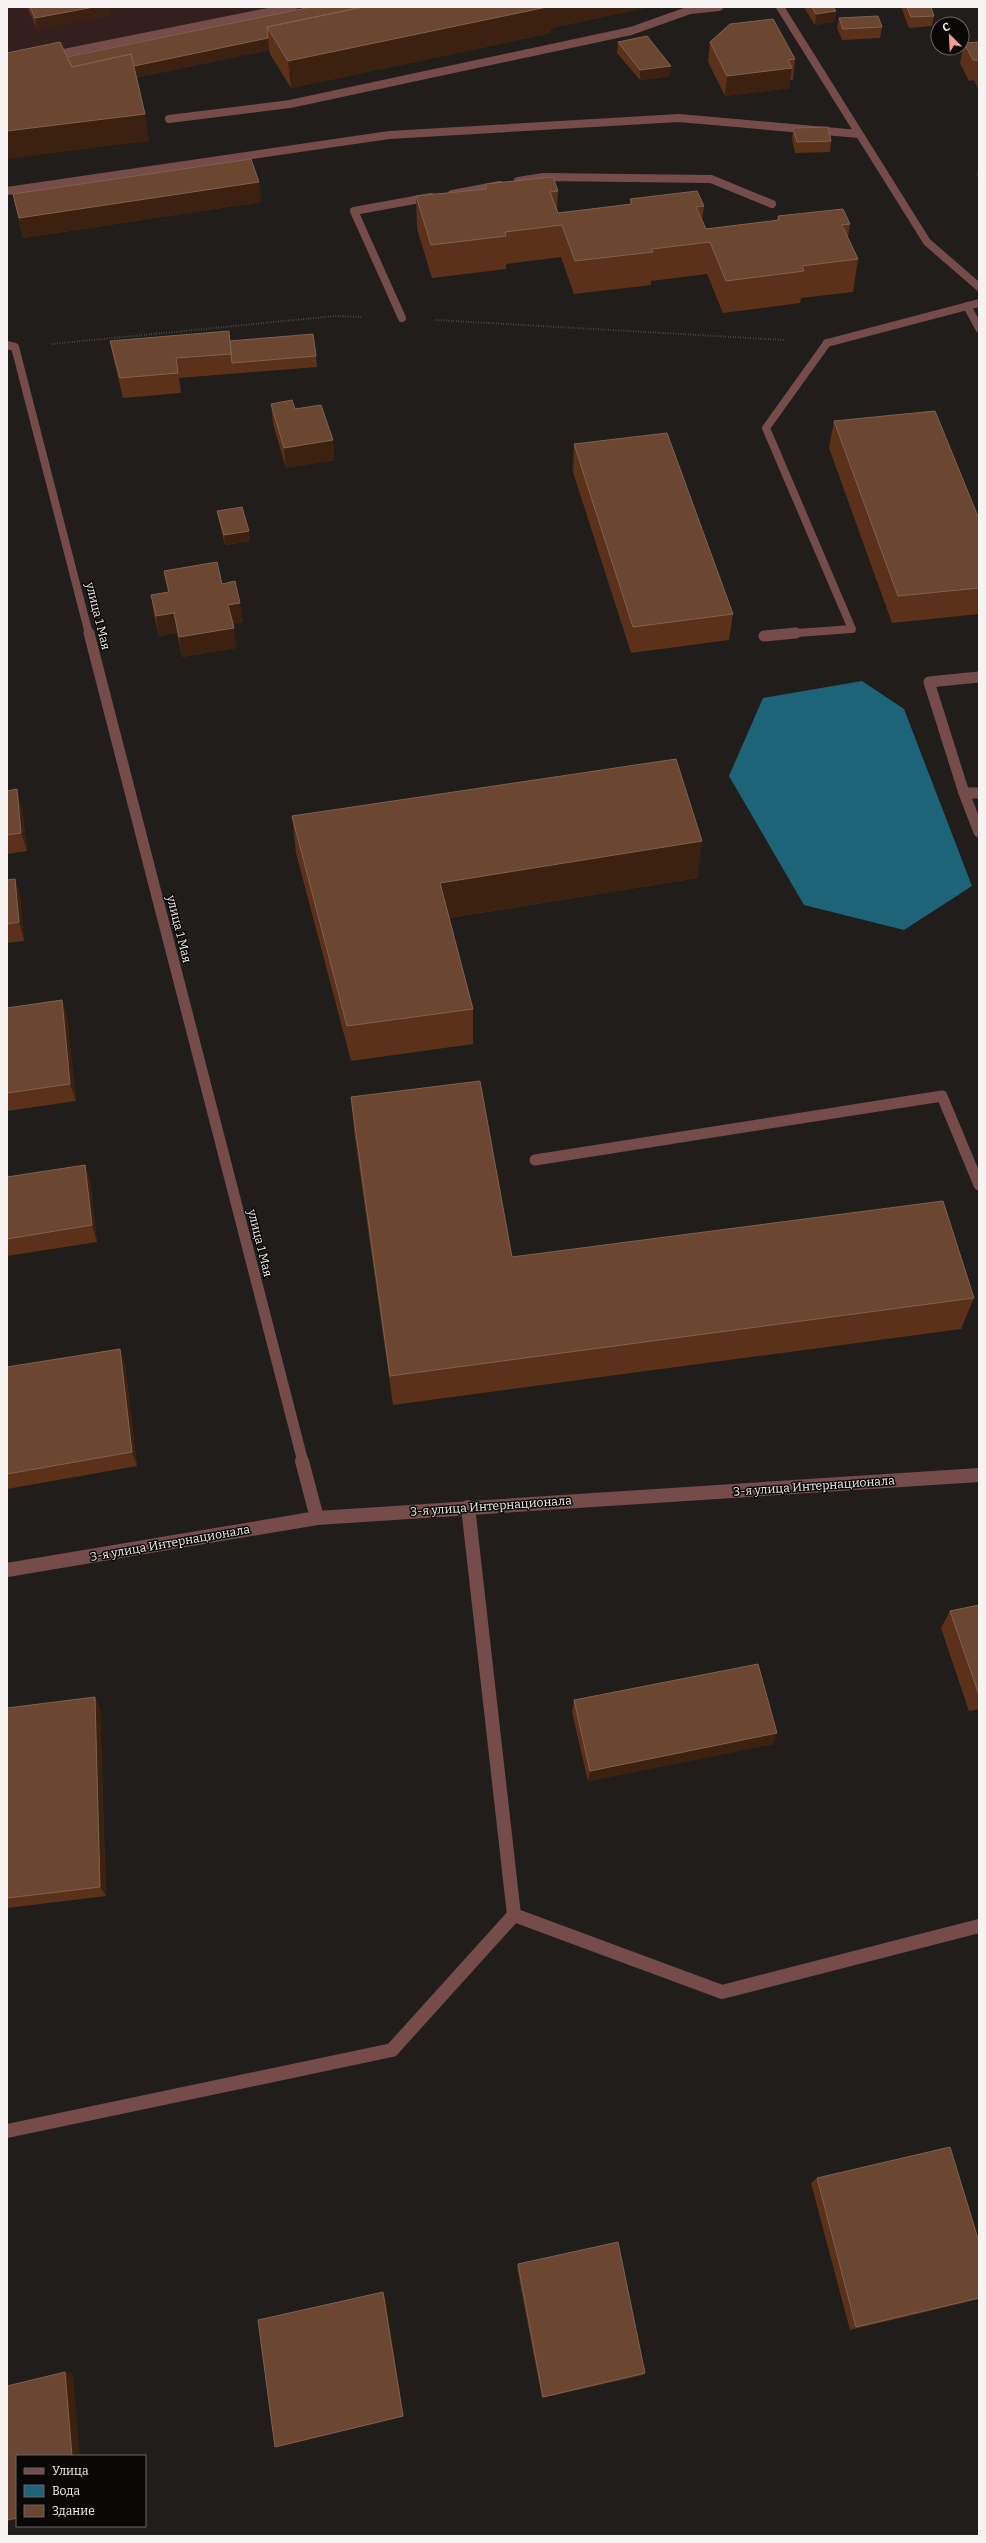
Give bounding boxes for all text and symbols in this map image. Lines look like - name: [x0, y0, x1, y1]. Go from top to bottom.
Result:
- north arrow: [930, 16, 970, 56]
- text: С: [940, 20, 952, 35]
- street label: улица 1 Мая: [83, 580, 113, 651]
- street label: улица 1 Мая: [164, 893, 194, 964]
- street label: улица 1 Мая: [245, 1207, 275, 1278]
- street label: 3-я улица Интернационала: [733, 1473, 896, 1499]
- street label: 3-я улица Интернационала: [410, 1493, 573, 1519]
- street label: 3-я улица Интернационала: [89, 1522, 251, 1564]
- legend: [16, 2455, 146, 2527]
- text: Улица: [52, 2464, 89, 2478]
- text: Вода: [52, 2484, 81, 2498]
- text: Здание: [52, 2504, 95, 2518]

